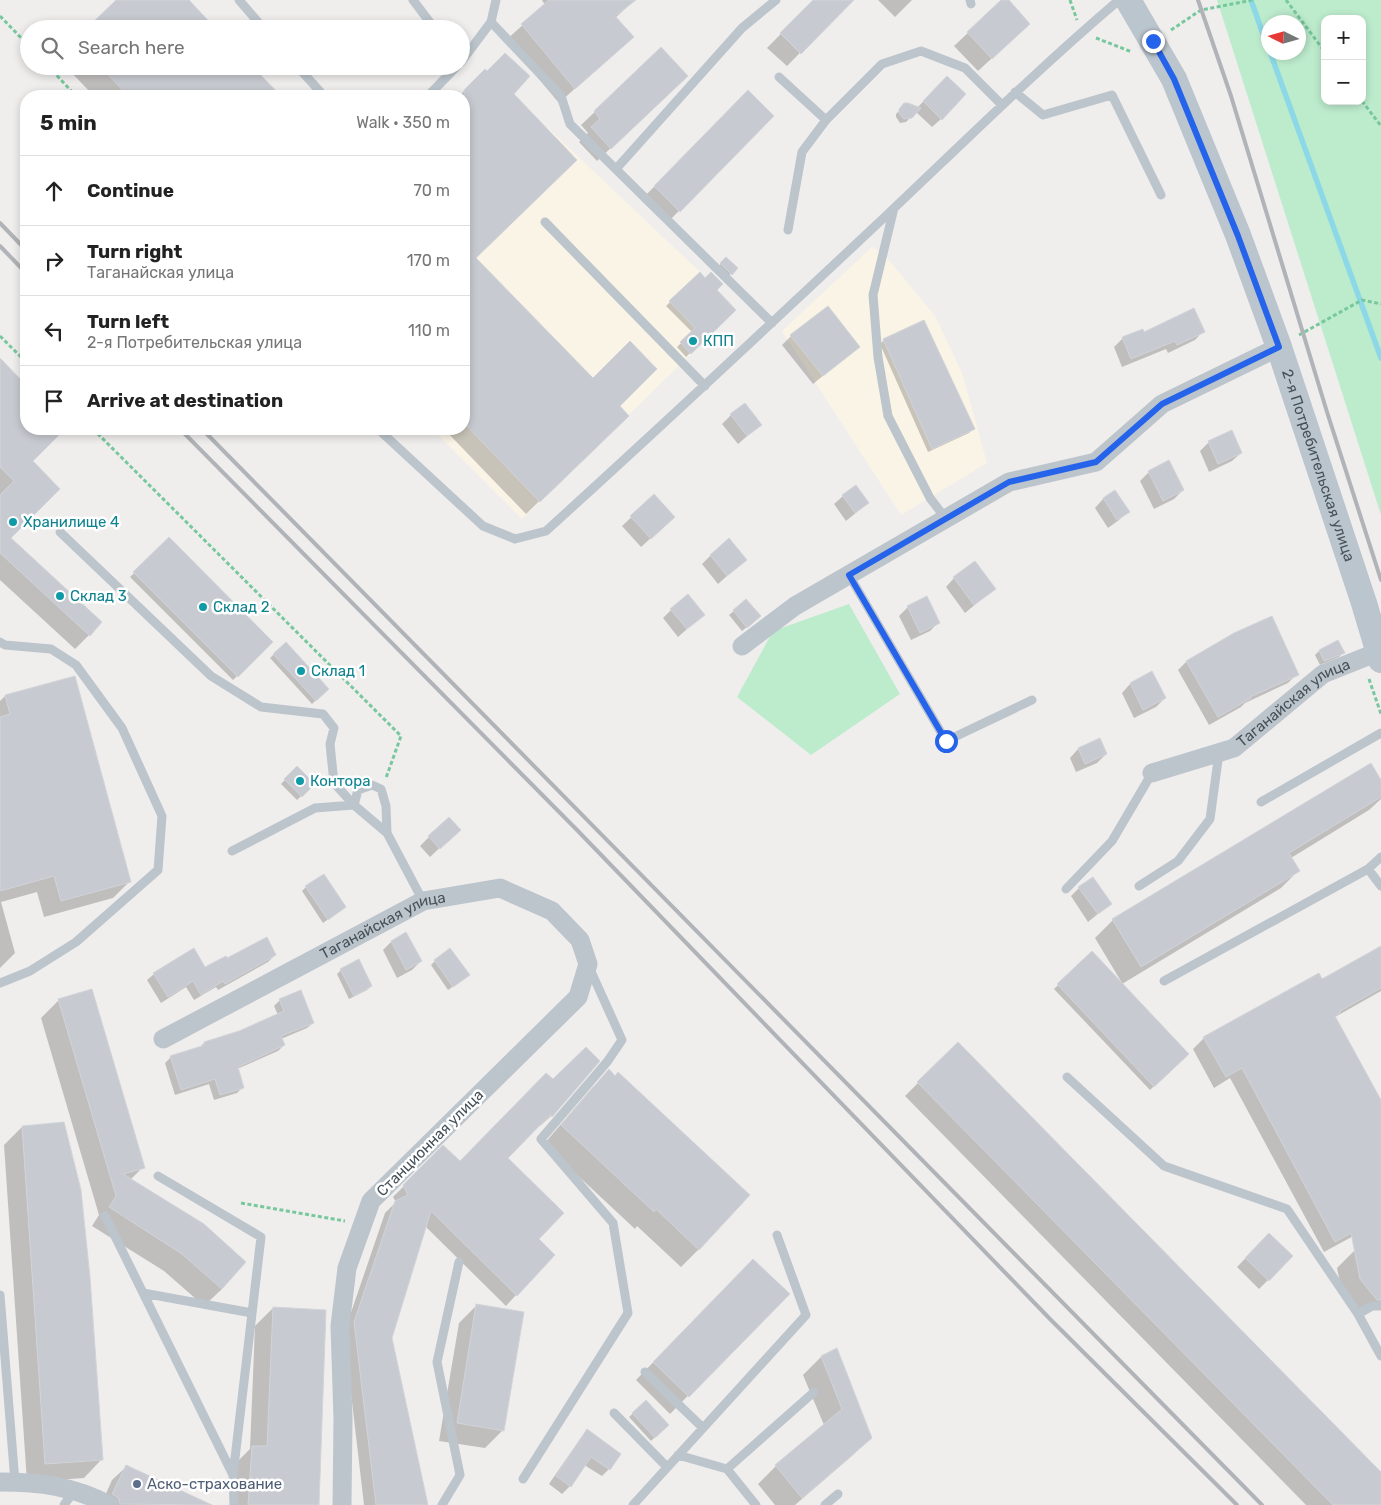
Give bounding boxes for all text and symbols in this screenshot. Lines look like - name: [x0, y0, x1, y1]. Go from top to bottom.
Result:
- north arrow: [1261, 15, 1306, 60]
- map controls: [1321, 15, 1366, 105]
- button: +: [1321, 15, 1366, 60]
- search box: [20, 20, 470, 75]
- route end: [1142, 30, 1165, 53]
- icon: search: [38, 34, 66, 62]
- text: Search here: [78, 36, 185, 59]
- button: −: [1321, 60, 1366, 105]
- text: 5 min: [40, 110, 97, 135]
- text: Walk · 350 m: [356, 113, 450, 132]
- icon: ahead: [40, 177, 68, 205]
- text: Continue: [87, 179, 174, 202]
- text: 70 m: [413, 181, 450, 200]
- text: Turn right: [87, 240, 182, 263]
- icon: right: [40, 247, 68, 275]
- text: 170 m: [407, 251, 450, 270]
- text: Таганайская улица: [87, 263, 234, 282]
- text: Turn left: [87, 310, 169, 333]
- icon: left: [40, 317, 68, 345]
- text: 110 m: [408, 321, 450, 340]
- place label: КПП: [703, 332, 734, 350]
- text: 2-я Потребительская улица: [87, 333, 302, 352]
- marker: КПП: [687, 335, 699, 347]
- street label: 2-я Потребительская улица: [1278, 367, 1359, 564]
- icon: arrive: [40, 387, 68, 415]
- text: Arrive at destination: [87, 389, 283, 412]
- place label: Хранилище 4: [23, 513, 119, 531]
- marker: Хранилище 4: [7, 516, 19, 528]
- place label: Склад 3: [70, 587, 127, 605]
- marker: Склад 3: [54, 590, 66, 602]
- place label: Склад 2: [213, 598, 270, 616]
- marker: Склад 2: [197, 601, 209, 613]
- street label: Таганайская улица: [1233, 655, 1353, 751]
- place label: Склад 1: [311, 662, 365, 680]
- marker: Склад 1: [295, 665, 307, 677]
- route start: [935, 730, 958, 753]
- place label: Контора: [310, 772, 370, 790]
- marker: Контора: [294, 775, 306, 787]
- street label: Таганайская улица: [317, 888, 447, 963]
- street label: Станционная улица: [373, 1086, 487, 1200]
- place label: Аско-страхование: [147, 1475, 282, 1493]
- marker: Аско-страхование: [131, 1478, 143, 1490]

